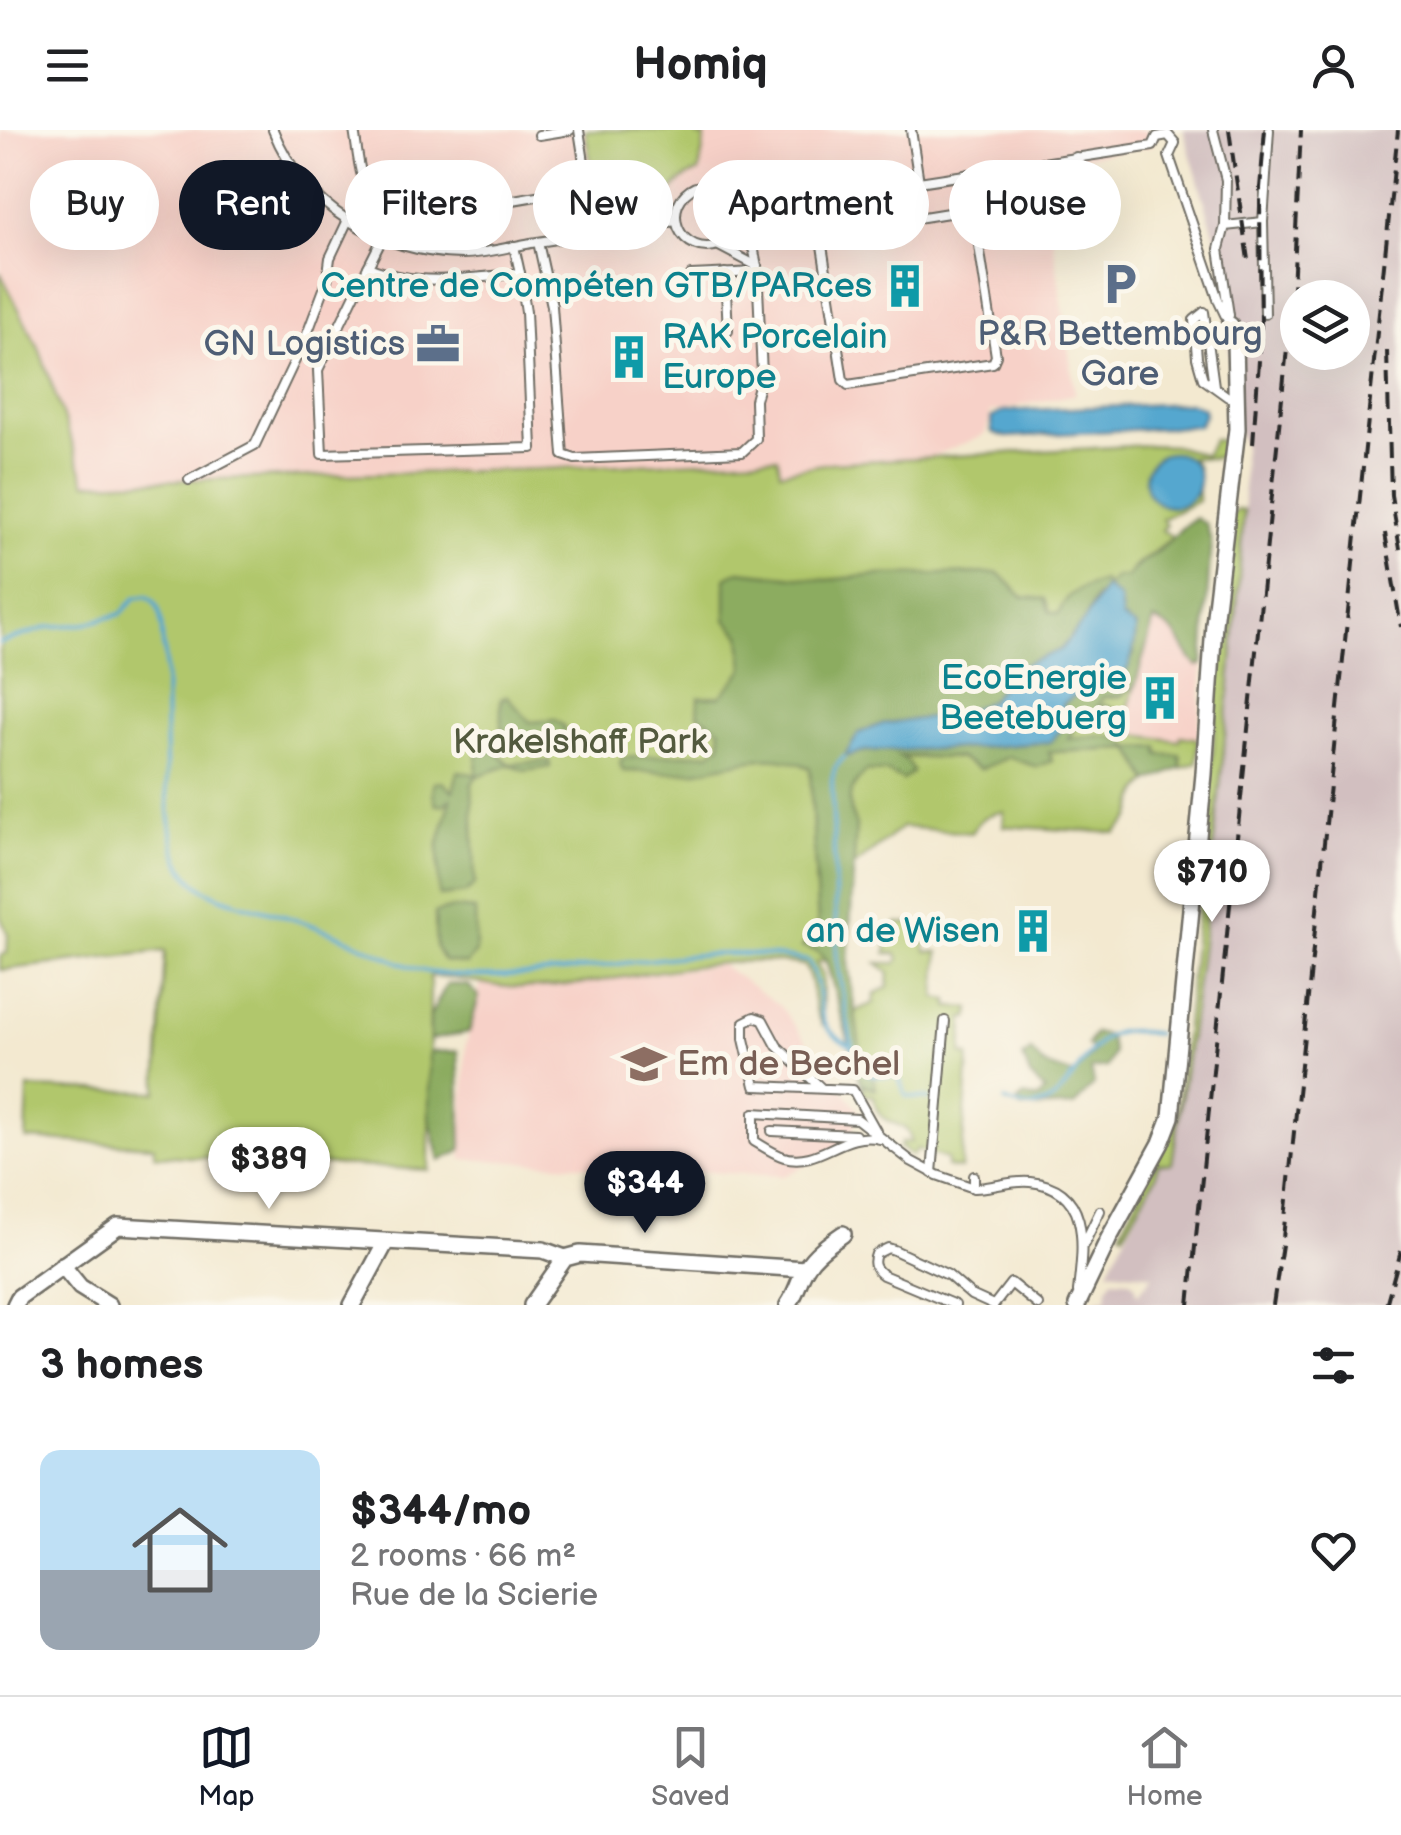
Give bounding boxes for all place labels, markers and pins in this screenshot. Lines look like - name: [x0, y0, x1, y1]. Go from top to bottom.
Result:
- parking icon: P&R Bettembourg Gare: [1096, 260, 1144, 308]
- building icon: Centre de Compéten GTB/PARces: [881, 262, 929, 310]
- place label: Centre de Compéten GTB/PARces: [320, 265, 872, 308]
- place label: P&R Bettembourg Gare: [977, 313, 1263, 396]
- place label: RAK Porcelain Europe: [662, 316, 887, 399]
- office icon: GN Logistics: [414, 320, 462, 368]
- place label: GN Logistics: [203, 323, 405, 366]
- building icon: RAK Porcelain Europe: [605, 333, 653, 381]
- place label: EcoEnergie Beetebuerg: [939, 657, 1127, 740]
- building icon: EcoEnergie Beetebuerg: [1136, 674, 1184, 722]
- pin: $710: [1153, 840, 1271, 925]
- building icon: an de Wisen: [1009, 907, 1057, 955]
- place label: an de Wisen: [806, 910, 1000, 953]
- school or university icon: Em de Bechel: [620, 1040, 668, 1088]
- place label: Em de Bechel: [677, 1043, 900, 1086]
- pin: $389: [210, 1127, 328, 1212]
- pin: $344: [586, 1151, 704, 1236]

